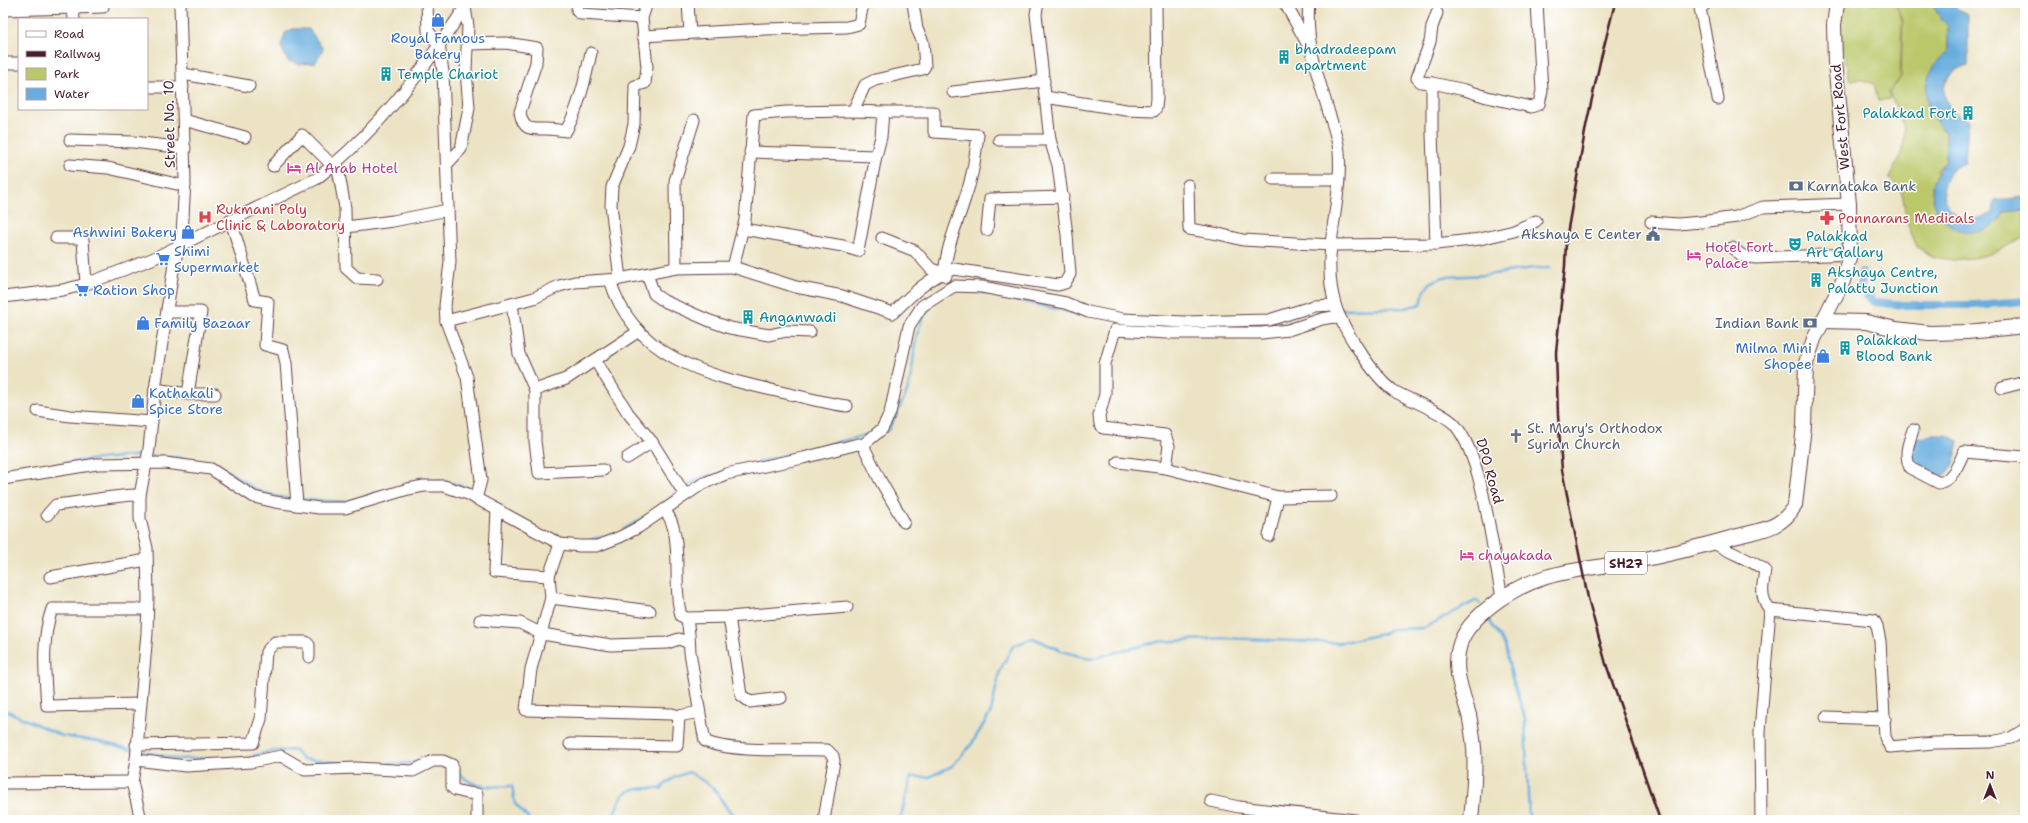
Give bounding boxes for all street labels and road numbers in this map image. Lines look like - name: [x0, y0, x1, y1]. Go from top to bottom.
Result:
- street label: West Fort Road: [1826, 63, 1854, 171]
- street label: Street No. 10: [159, 80, 179, 168]
- street label: DPO Road: [1472, 436, 1508, 506]
- road number: SH27: [1605, 552, 1647, 574]

